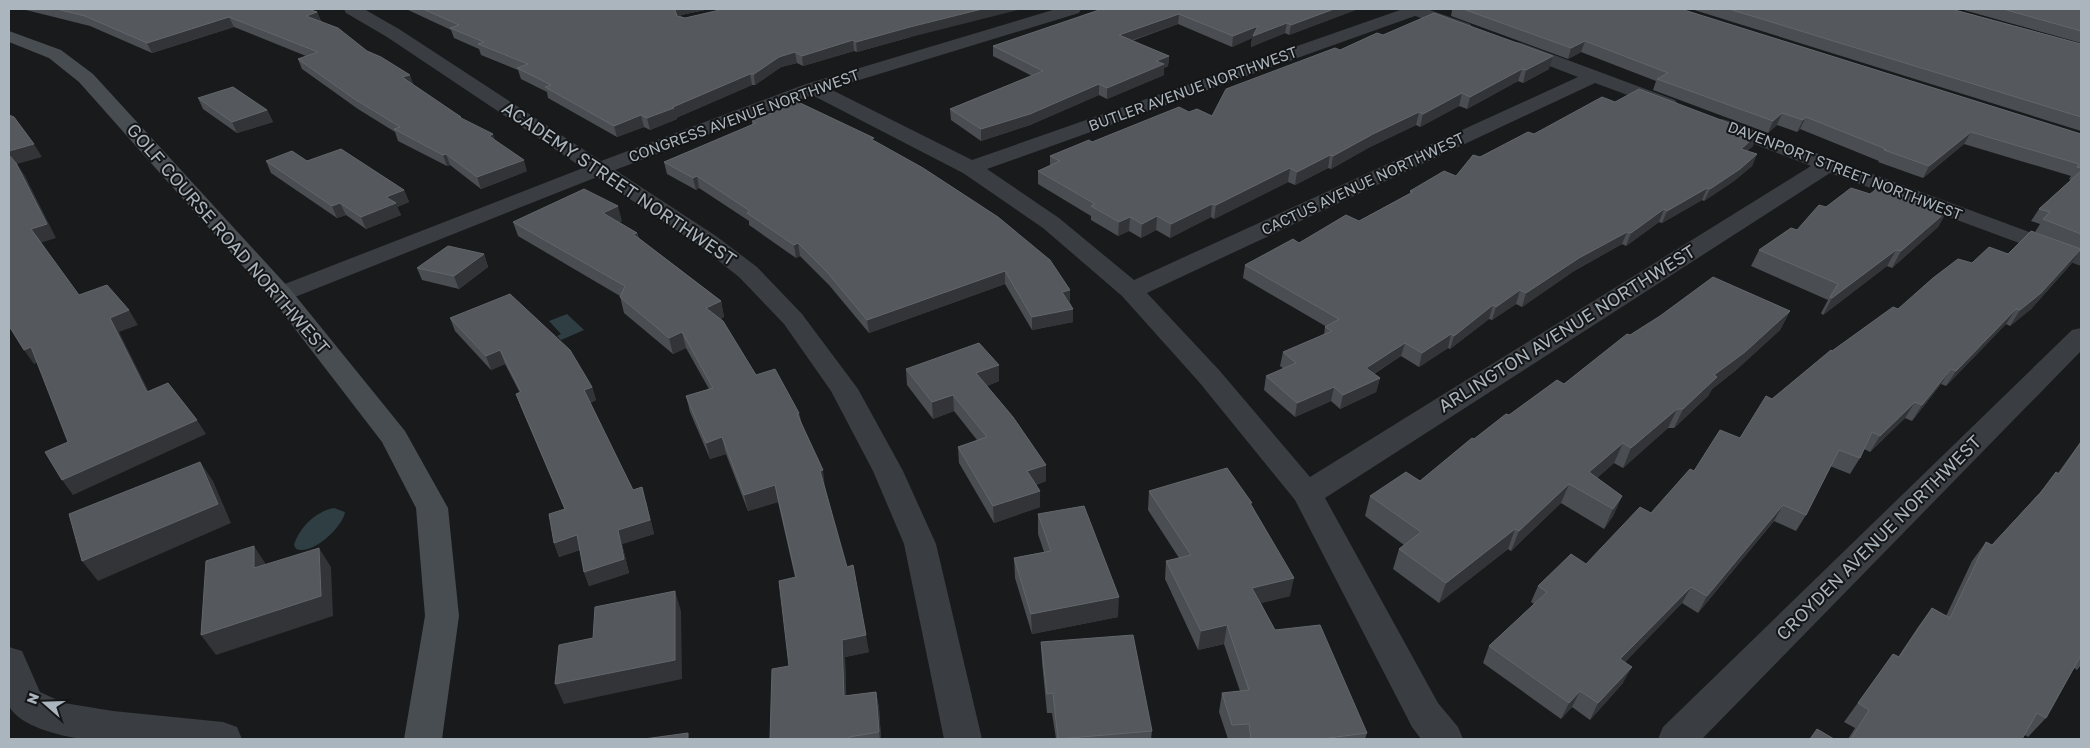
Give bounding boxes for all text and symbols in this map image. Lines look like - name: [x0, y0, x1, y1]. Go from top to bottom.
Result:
- street label: BUTLER AVENUE NORTHWEST: [1086, 42, 1299, 134]
- street label: CONGRESS AVENUE NORTHWEST: [626, 65, 862, 165]
- street label: ACADEMY STREET NORTHWEST: [498, 96, 741, 270]
- street label: DAVENPORT STREET NORTHWEST: [1726, 117, 1965, 223]
- street label: GOLF COURSE ROAD NORTHWEST: [123, 119, 335, 358]
- street label: CACTUS AVENUE NORTHWEST: [1258, 128, 1467, 238]
- street label: ARLINGTON AVENUE NORTHWEST: [1434, 240, 1699, 417]
- street label: CROYDEN AVENUE NORTHWEST: [1771, 430, 1985, 644]
- north arrow: [20, 678, 70, 728]
- text: N: [23, 690, 42, 706]

